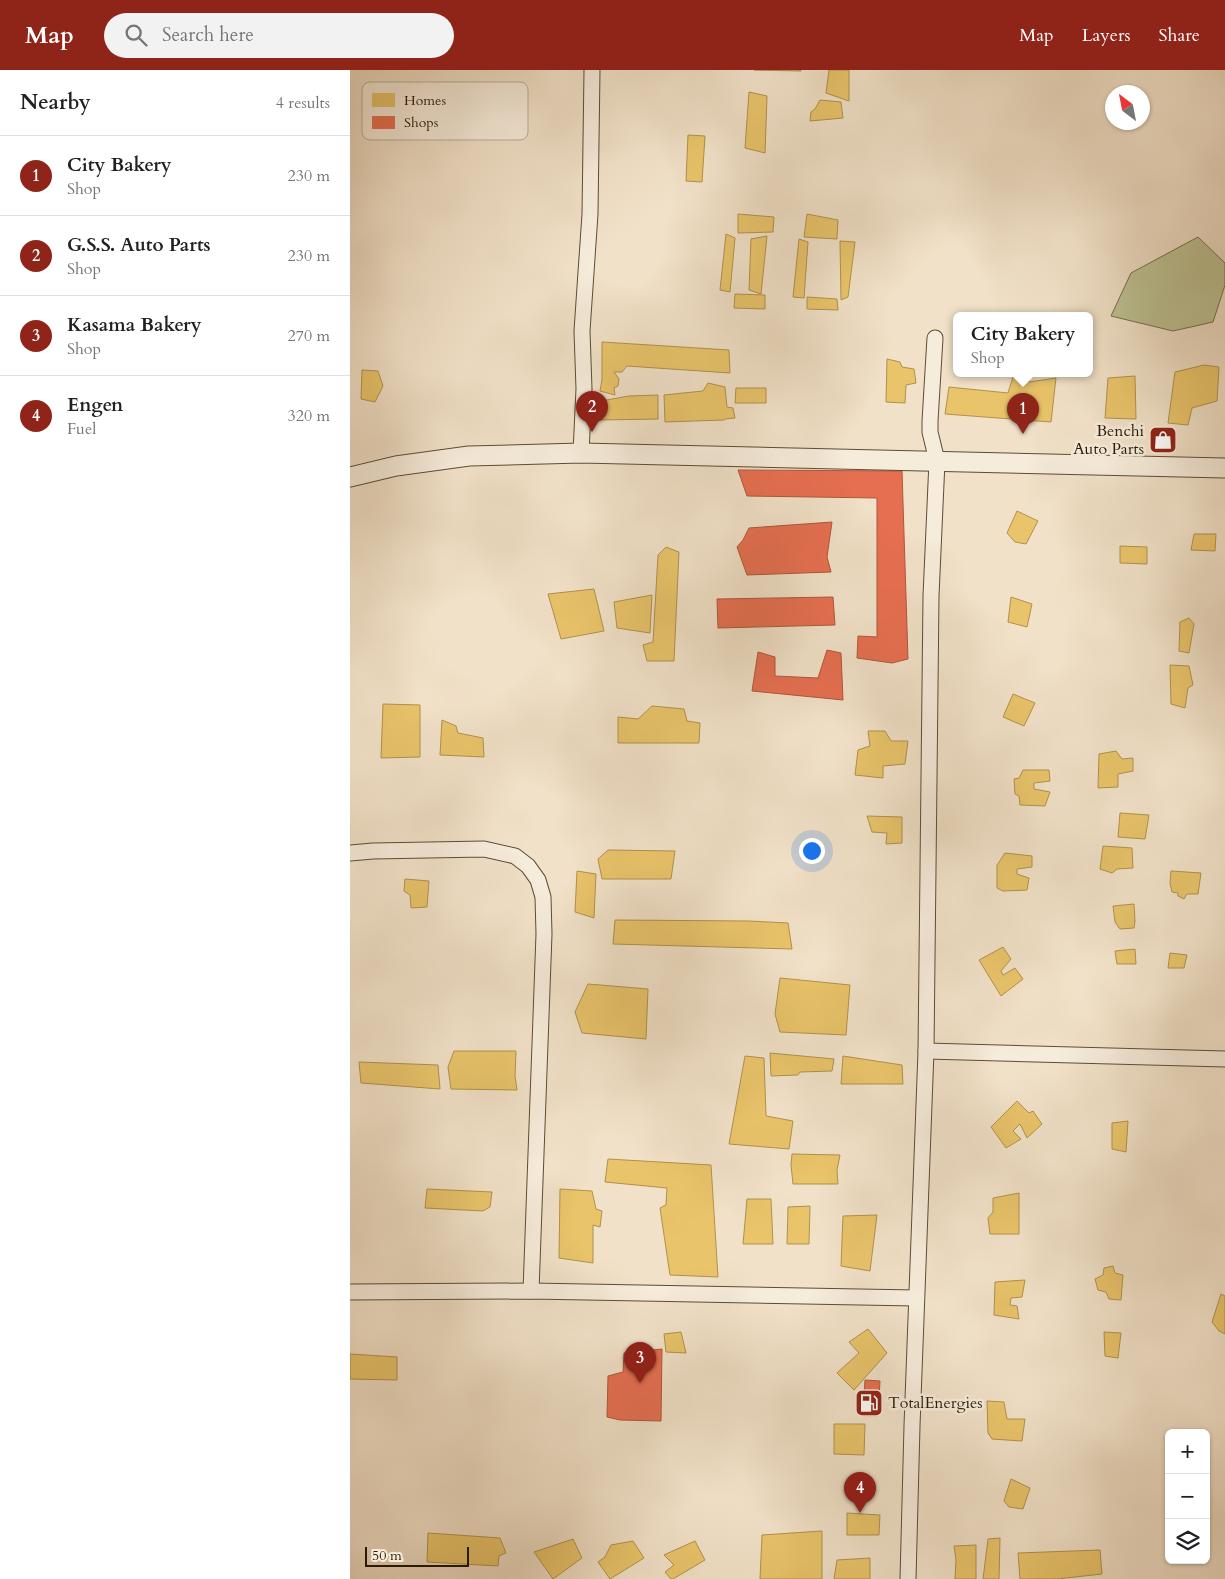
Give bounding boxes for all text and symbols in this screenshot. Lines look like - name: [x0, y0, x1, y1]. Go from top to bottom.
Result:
- search box: [104, 13, 454, 58]
- text: Map: [25, 19, 74, 52]
- icon: search: [122, 21, 150, 49]
- text: Search here: [162, 22, 254, 48]
- text: Map: [1019, 23, 1054, 48]
- text: Layers: [1082, 23, 1131, 48]
- text: Share: [1159, 23, 1200, 48]
- legend: [362, 82, 528, 140]
- north arrow: [1105, 85, 1150, 130]
- text: Nearby: [20, 88, 91, 117]
- text: Homes: [404, 91, 446, 110]
- text: 4 results: [276, 92, 330, 114]
- text: Shops: [404, 113, 439, 132]
- text: City Bakery: [67, 152, 172, 178]
- text: 1: [32, 165, 40, 187]
- text: 230 m: [288, 165, 330, 187]
- text: Shop: [67, 178, 101, 200]
- text: G.S.S. Auto Parts: [67, 232, 211, 258]
- text: 2: [32, 245, 40, 267]
- text: 230 m: [288, 245, 330, 267]
- text: Shop: [67, 258, 101, 280]
- text: Kasama Bakery: [67, 312, 201, 338]
- popup: [953, 312, 1093, 377]
- text: City Bakery: [971, 321, 1075, 347]
- text: 3: [32, 325, 40, 347]
- text: 270 m: [288, 325, 330, 347]
- text: Shop: [67, 338, 101, 360]
- text: Shop: [971, 347, 1005, 369]
- pin: 2: [576, 391, 608, 432]
- text: Engen: [67, 392, 123, 418]
- pin: 1: [1007, 393, 1039, 434]
- text: 4: [32, 405, 40, 427]
- text: 320 m: [288, 405, 330, 427]
- text: Fuel: [67, 418, 96, 440]
- place label: Benchi Auto Parts: [1073, 420, 1145, 460]
- shop icon: Benchi Auto Parts: [1148, 425, 1178, 455]
- your location: [799, 838, 825, 864]
- pin: 3: [624, 1342, 656, 1383]
- fuel station icon: TotalEnergies: [854, 1388, 884, 1418]
- place label: TotalEnergies: [888, 1392, 983, 1414]
- map controls: [1165, 1429, 1210, 1564]
- button: +: [1165, 1429, 1210, 1474]
- pin: 4: [844, 1472, 876, 1513]
- button: −: [1165, 1474, 1210, 1519]
- button: layers: [1165, 1519, 1210, 1564]
- scale bar: [365, 1544, 469, 1567]
- text: 50 m: [372, 1546, 402, 1565]

